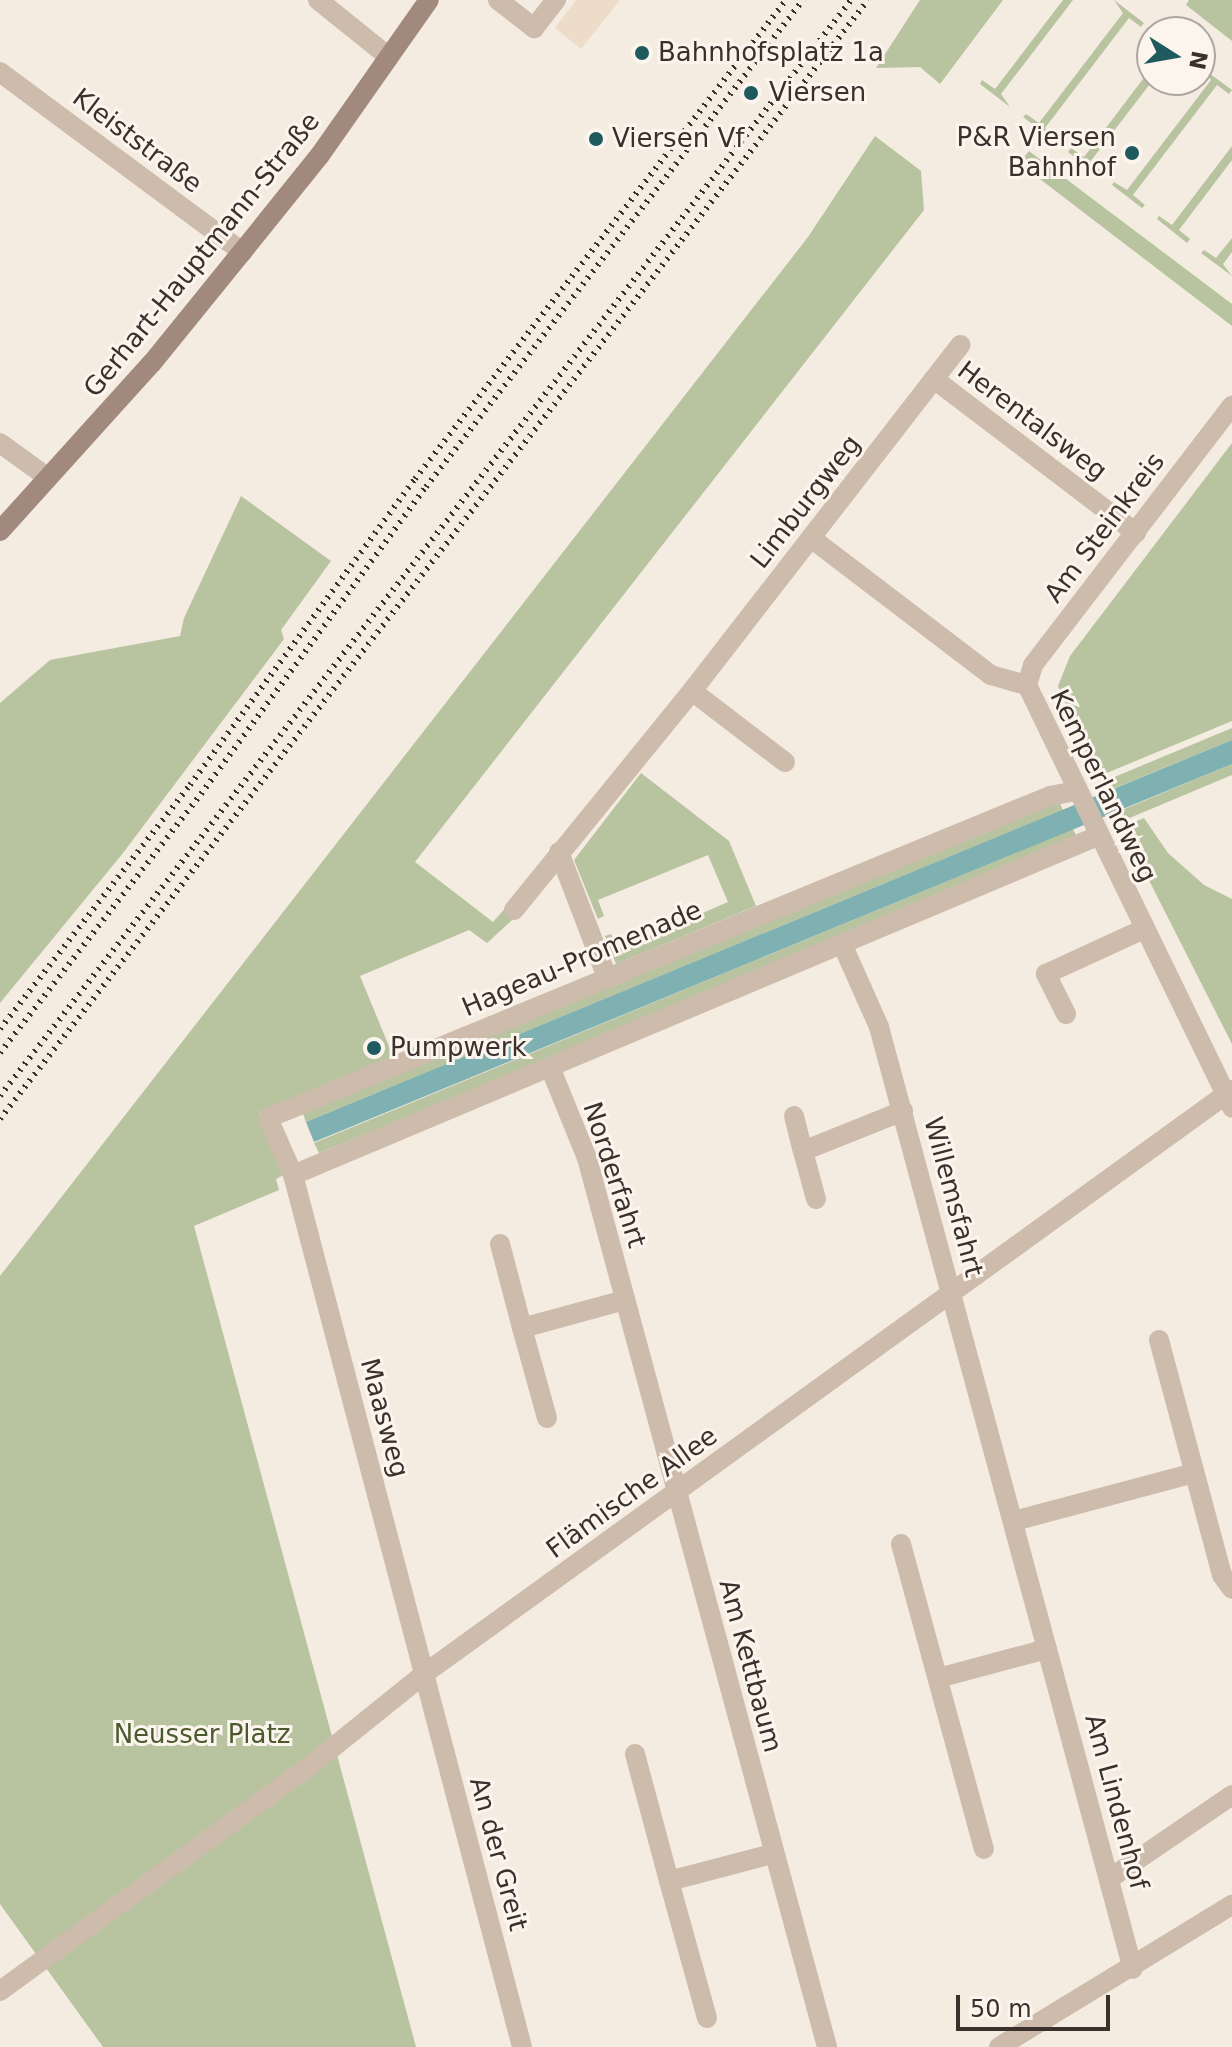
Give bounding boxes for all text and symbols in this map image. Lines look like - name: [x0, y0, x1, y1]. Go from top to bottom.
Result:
- north arrow: [1136, 16, 1216, 96]
- place label: Bahnhofsplatz 1a: [658, 37, 884, 69]
- marker: Bahnhofsplatz 1a: [633, 44, 651, 62]
- text: N: [1184, 49, 1212, 72]
- place label: Viersen: [769, 77, 866, 109]
- street label: Kleiststraße: [66, 82, 208, 200]
- marker: Viersen: [740, 82, 762, 104]
- street label: Gerhart-Hauptmann-Straße: [78, 106, 326, 404]
- place label: P&R Viersen Bahnhof: [957, 122, 1116, 184]
- place label: Viersen Vf: [612, 123, 744, 155]
- marker: Viersen Vf: [587, 130, 605, 148]
- marker: P&R Viersen Bahnhof: [1123, 144, 1141, 162]
- street label: Herentalsweg: [951, 355, 1113, 487]
- street label: Limburgweg: [744, 429, 868, 575]
- street label: Am Steinkreis: [1038, 447, 1172, 609]
- street label: Kemperlandweg: [1043, 685, 1163, 887]
- street label: Hageau-Promenade: [458, 894, 706, 1024]
- place label: Pumpwerk: [390, 1032, 527, 1064]
- marker: Pumpwerk: [365, 1039, 383, 1057]
- street label: Norderfahrt: [576, 1098, 652, 1252]
- street label: Willemsfahrt: [917, 1114, 989, 1280]
- street label: Maasweg: [353, 1355, 415, 1481]
- street label: Flämische Allee: [541, 1421, 723, 1565]
- street label: Am Kettbaum: [712, 1576, 788, 1756]
- street label: Am Lindenhof: [1078, 1711, 1154, 1893]
- park label: Neusser Platz: [114, 1719, 290, 1751]
- street label: An der Greit: [463, 1774, 533, 1934]
- scale bar: [960, 1979, 1114, 2029]
- text: 50 m: [970, 1995, 1032, 2023]

